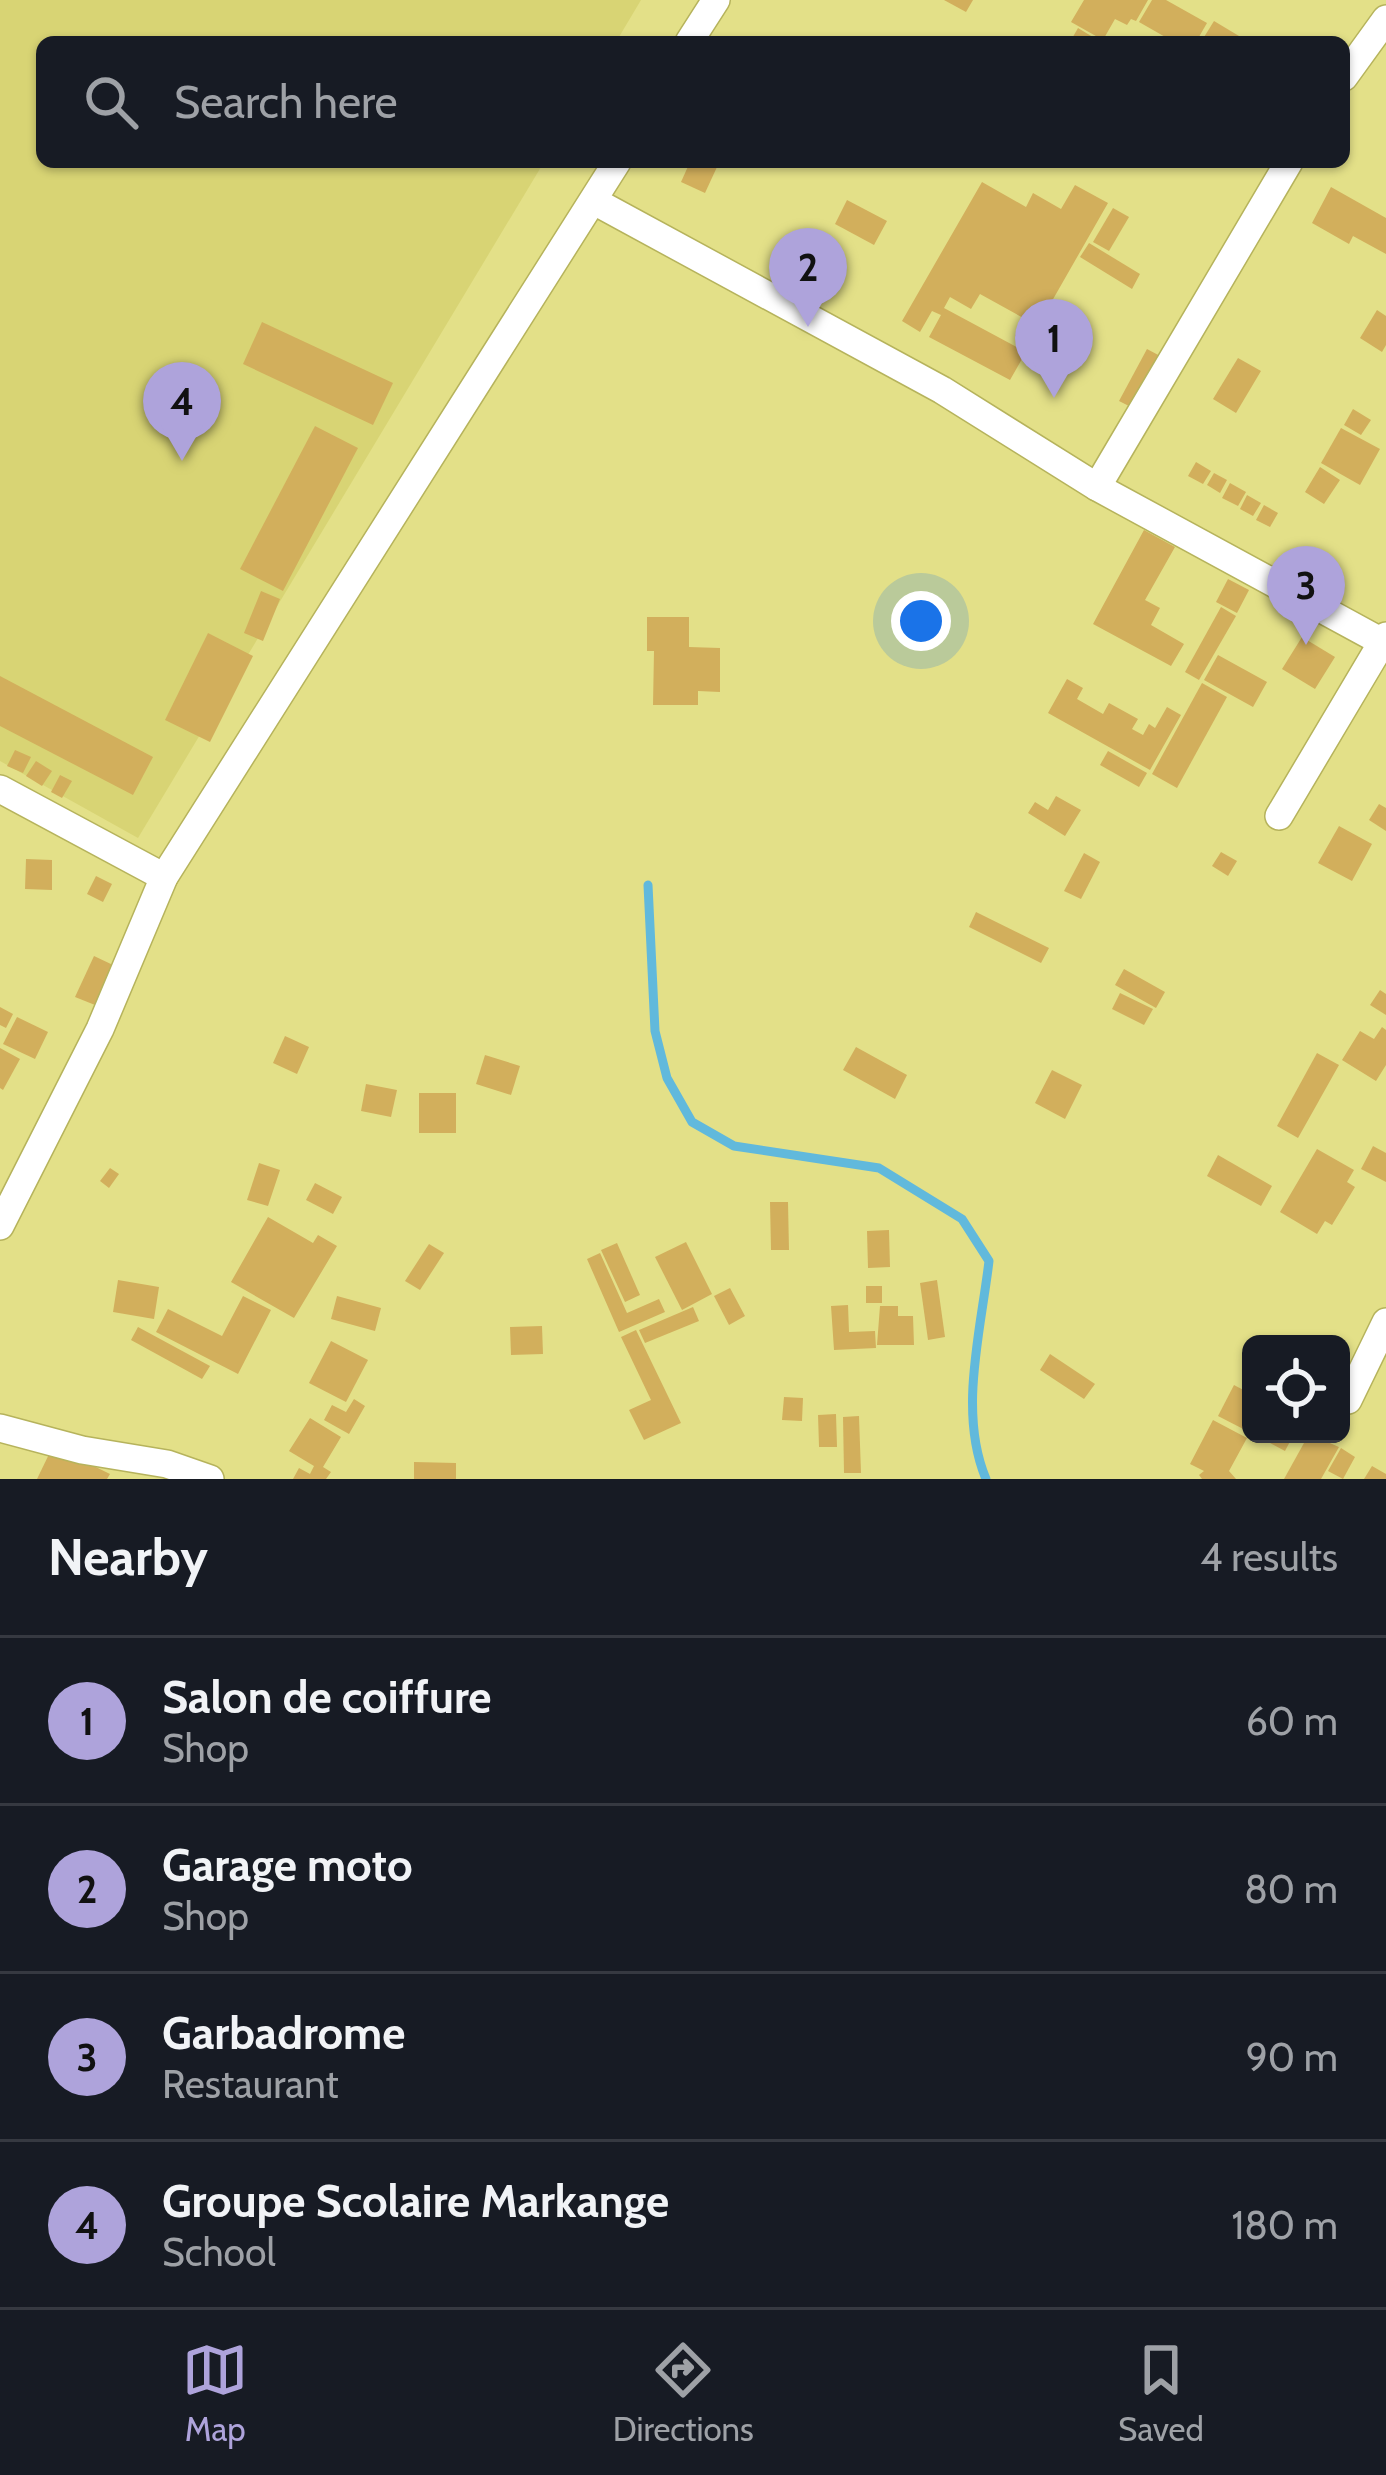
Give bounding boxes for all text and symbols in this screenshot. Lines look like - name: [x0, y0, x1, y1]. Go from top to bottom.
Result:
- search box: [36, 36, 1350, 168]
- icon: search: [78, 69, 144, 135]
- text: Search here: [174, 75, 398, 129]
- pin: 2: [769, 228, 847, 327]
- pin: 1: [1015, 299, 1093, 398]
- pin: 4: [143, 362, 221, 461]
- pin: 3: [1267, 546, 1345, 645]
- your location: [891, 591, 951, 651]
- map controls: [1242, 1335, 1350, 1443]
- button: locate: [1242, 1335, 1350, 1443]
- text: Nearby: [48, 1526, 208, 1588]
- text: 4 results: [1200, 1533, 1338, 1581]
- text: Salon de coiffure: [162, 1670, 492, 1724]
- text: 1: [80, 1697, 94, 1745]
- text: 60 m: [1246, 1697, 1338, 1745]
- text: Shop: [162, 1724, 249, 1772]
- text: Garage moto: [162, 1838, 413, 1892]
- text: 2: [77, 1865, 97, 1913]
- text: 80 m: [1244, 1865, 1338, 1913]
- text: Shop: [162, 1892, 249, 1940]
- text: Garbadrome: [162, 2006, 405, 2060]
- text: 3: [76, 2033, 98, 2081]
- text: 90 m: [1246, 2033, 1338, 2081]
- text: Restaurant: [162, 2060, 339, 2108]
- text: Groupe Scolaire Markange: [162, 2174, 669, 2228]
- text: 4: [75, 2201, 99, 2249]
- text: 180 m: [1231, 2201, 1338, 2249]
- text: School: [162, 2228, 276, 2276]
- tab: Map: [182, 2337, 248, 2449]
- tab: Directions: [613, 2337, 754, 2449]
- tab: Saved: [1118, 2337, 1204, 2449]

